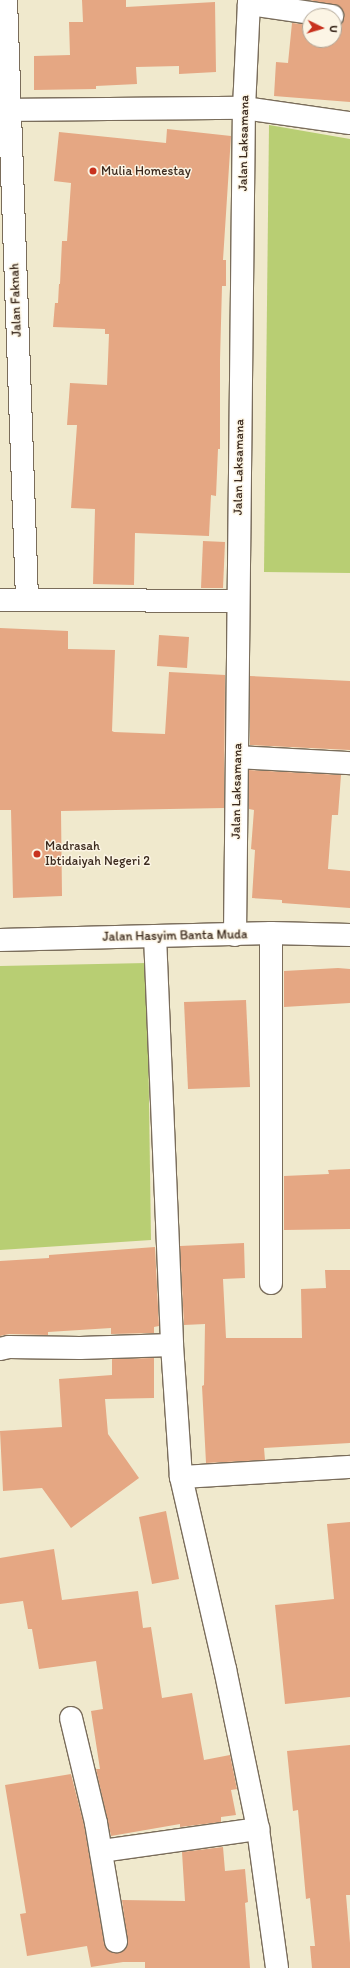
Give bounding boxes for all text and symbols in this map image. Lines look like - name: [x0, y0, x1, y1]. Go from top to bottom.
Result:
- north arrow: [302, 8, 342, 48]
- text: U: [327, 25, 340, 33]
- street label: Jalan Laksamana: [235, 94, 253, 192]
- place label: Mulia Homestay: [101, 163, 191, 179]
- marker: Mulia Homestay: [88, 166, 98, 176]
- street label: Jalan Faknah: [7, 263, 25, 337]
- street label: Jalan Laksamana: [230, 418, 248, 516]
- street label: Jalan Laksamana: [228, 742, 246, 840]
- place label: Madrasah Ibtidaiyah Negeri 2: [45, 839, 150, 870]
- marker: Madrasah Ibtidaiyah Negeri 2: [32, 849, 42, 859]
- street label: Jalan Hasyim Banta Muda: [102, 927, 248, 945]

